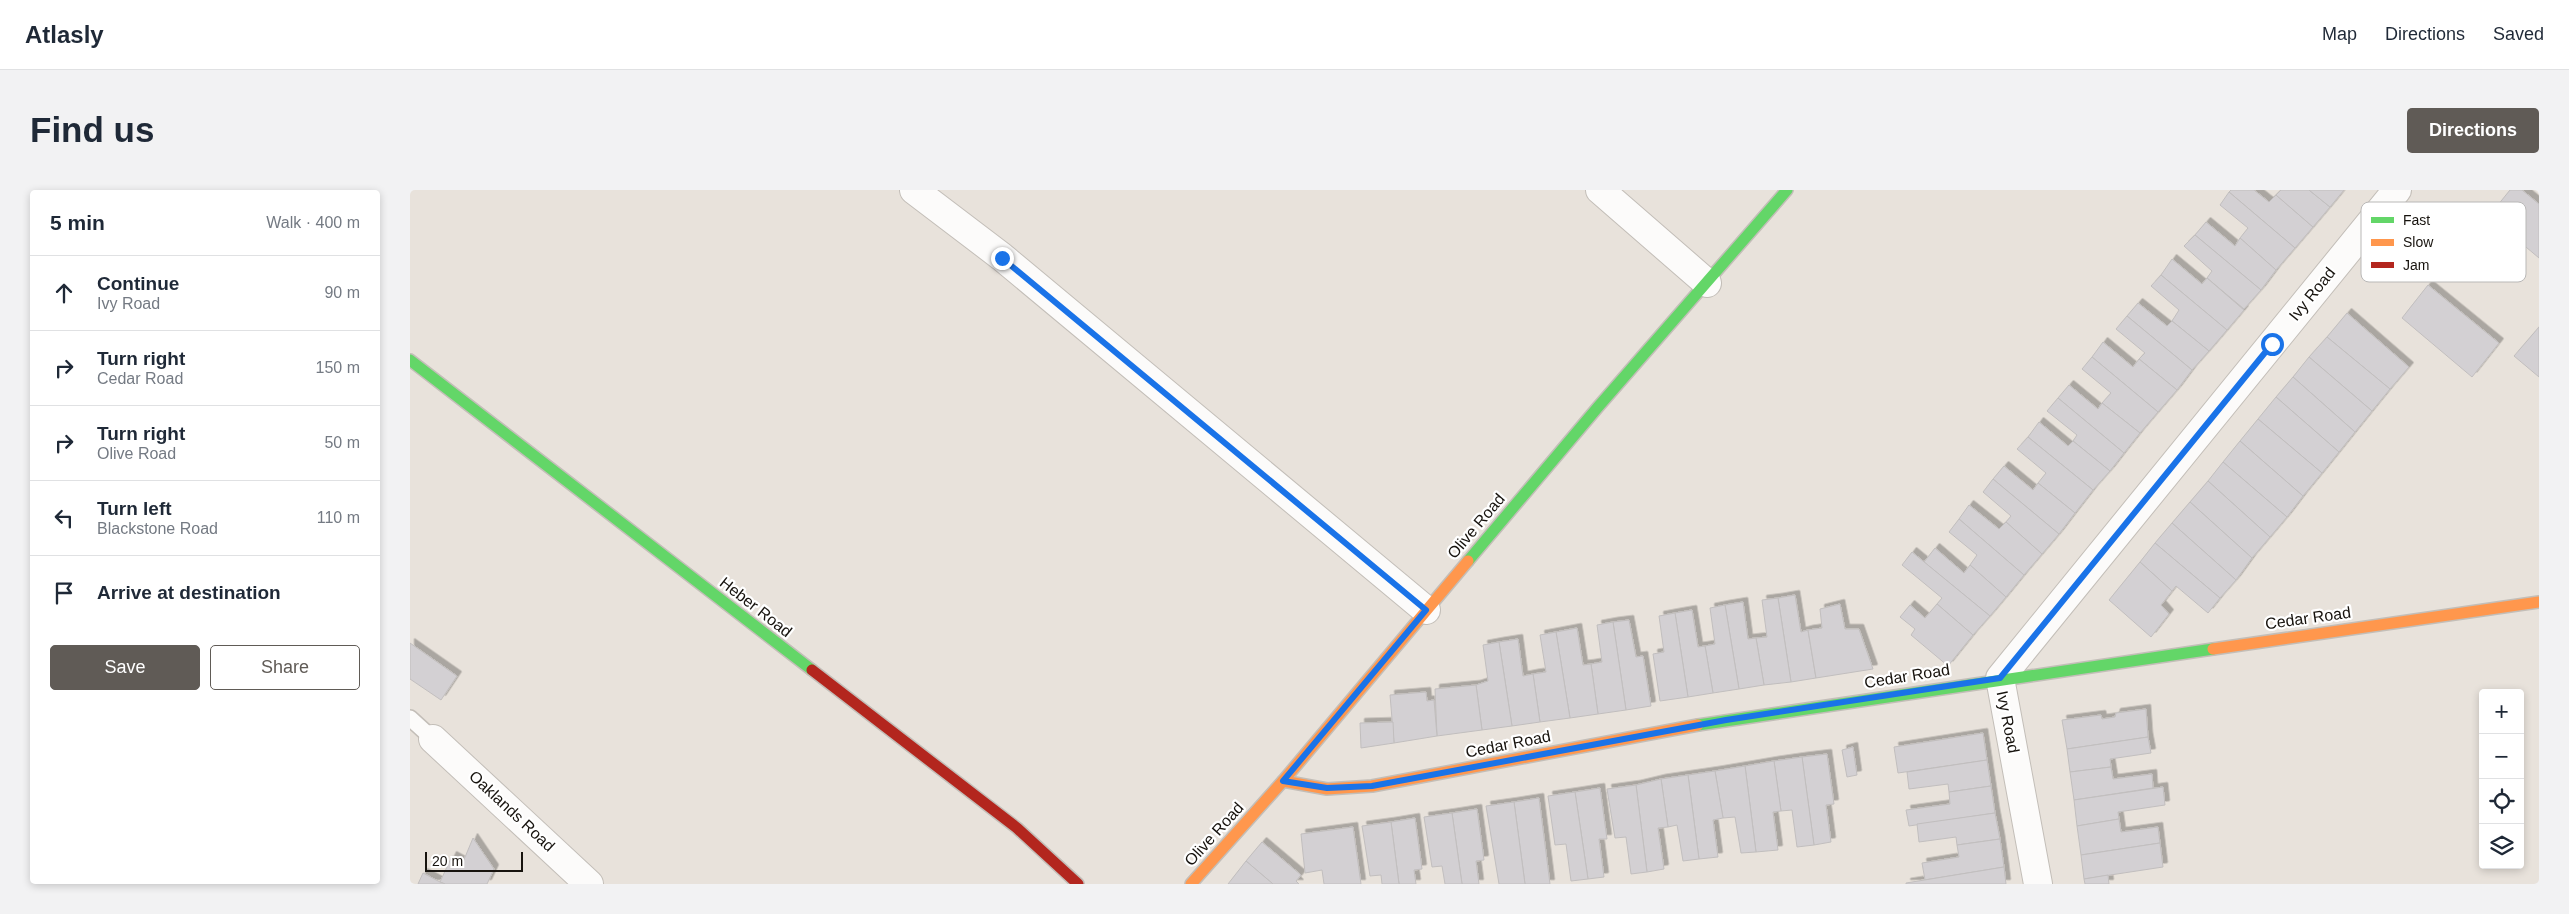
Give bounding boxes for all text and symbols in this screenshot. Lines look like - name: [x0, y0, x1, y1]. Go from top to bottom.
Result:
- text: Atlasly: [25, 21, 104, 48]
- text: Map: [2322, 24, 2357, 44]
- text: Directions: [2385, 24, 2465, 44]
- text: Saved: [2493, 24, 2544, 44]
- button: Directions: [2407, 108, 2539, 153]
- text: Find us: [30, 110, 154, 149]
- legend: [2361, 202, 2526, 282]
- text: 5 min: [50, 211, 105, 234]
- text: Fast: [2403, 212, 2430, 228]
- text: Walk · 400 m: [266, 214, 360, 231]
- text: Slow: [2403, 234, 2434, 250]
- route end: [991, 247, 1014, 270]
- text: Jam: [2403, 257, 2429, 273]
- street label: Ivy Road: [2286, 264, 2338, 324]
- text: Continue: [97, 273, 179, 294]
- icon: ahead: [50, 279, 78, 307]
- text: 90 m: [324, 284, 360, 301]
- text: Ivy Road: [97, 295, 160, 312]
- route start: [2261, 333, 2284, 356]
- text: Turn right: [97, 348, 185, 369]
- icon: right: [50, 354, 78, 382]
- text: 150 m: [316, 359, 360, 376]
- text: Cedar Road: [97, 370, 183, 387]
- text: Turn right: [97, 423, 185, 444]
- icon: right: [50, 429, 78, 457]
- text: 50 m: [324, 434, 360, 451]
- text: Olive Road: [97, 445, 176, 462]
- street label: Olive Road: [1444, 490, 1508, 562]
- text: Turn left: [97, 498, 172, 519]
- icon: left: [50, 504, 78, 532]
- text: 110 m: [317, 509, 360, 526]
- text: Blackstone Road: [97, 520, 218, 537]
- street label: Heber Road: [717, 574, 795, 640]
- icon: arrive: [50, 579, 78, 607]
- text: Arrive at destination: [97, 582, 281, 603]
- street label: Cedar Road: [2264, 604, 2352, 632]
- button: Save: [50, 645, 200, 690]
- button: Share: [210, 645, 360, 690]
- street label: Cedar Road: [1863, 661, 1951, 691]
- street label: Ivy Road: [1994, 689, 2022, 755]
- map controls: [2479, 689, 2524, 869]
- button: +: [2479, 689, 2524, 734]
- street label: Cedar Road: [1464, 727, 1552, 761]
- button: −: [2479, 734, 2524, 779]
- street label: Oaklands Road: [466, 767, 558, 855]
- button: locate: [2479, 779, 2524, 824]
- street label: Olive Road: [1181, 799, 1247, 869]
- button: layers: [2479, 824, 2524, 869]
- scale bar: [425, 849, 522, 872]
- text: 20 m: [432, 853, 463, 869]

